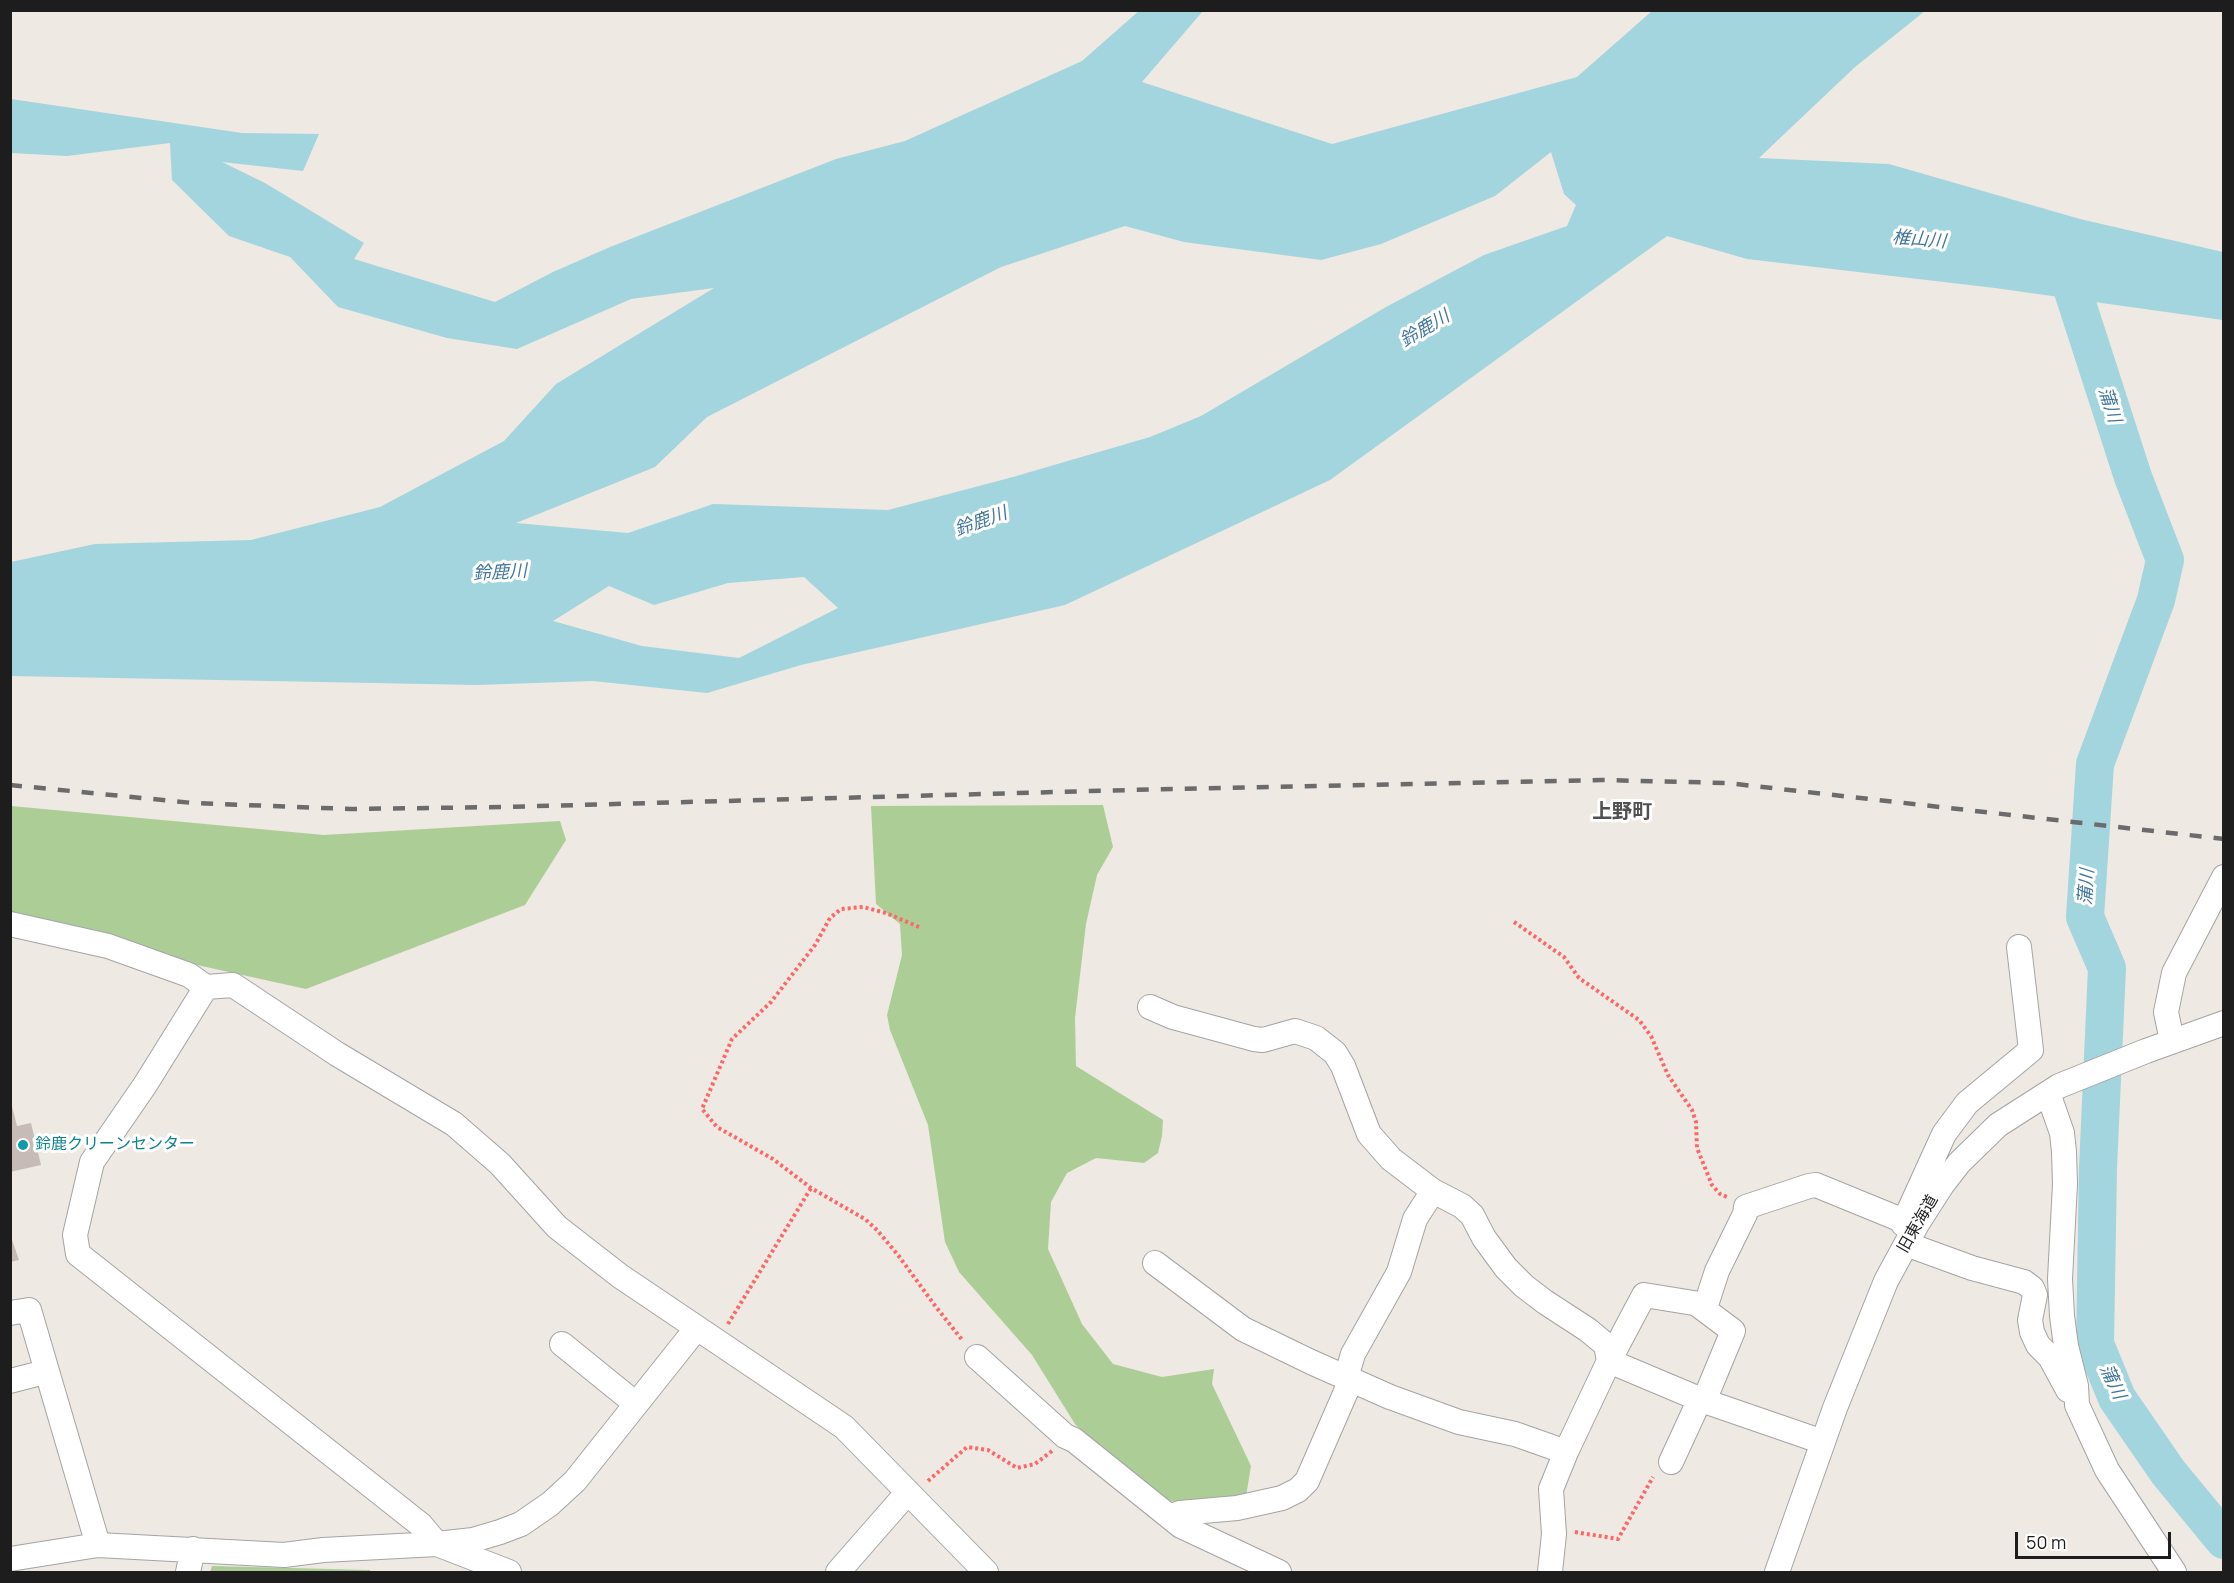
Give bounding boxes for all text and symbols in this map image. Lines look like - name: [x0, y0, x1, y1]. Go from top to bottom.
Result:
- water label: 椎山川: [1891, 227, 1947, 253]
- water label: 鈴鹿川: [1396, 306, 1454, 352]
- water label: 蒲川: [2093, 385, 2125, 425]
- water label: 鈴鹿川: [952, 503, 1010, 541]
- water label: 鈴鹿川: [472, 561, 528, 585]
- district label: 上野町: [1592, 800, 1652, 824]
- water label: 蒲川: [2075, 868, 2099, 906]
- place label: 鈴鹿クリーンセンター: [35, 1135, 195, 1155]
- marker: 鈴鹿クリーンセンター: [16, 1138, 30, 1152]
- street label: 旧東海道: [1894, 1191, 1942, 1257]
- water label: 蒲川: [2095, 1361, 2129, 1403]
- scale bar: [2018, 1520, 2174, 1558]
- text: 50 m: [2026, 1530, 2066, 1554]

